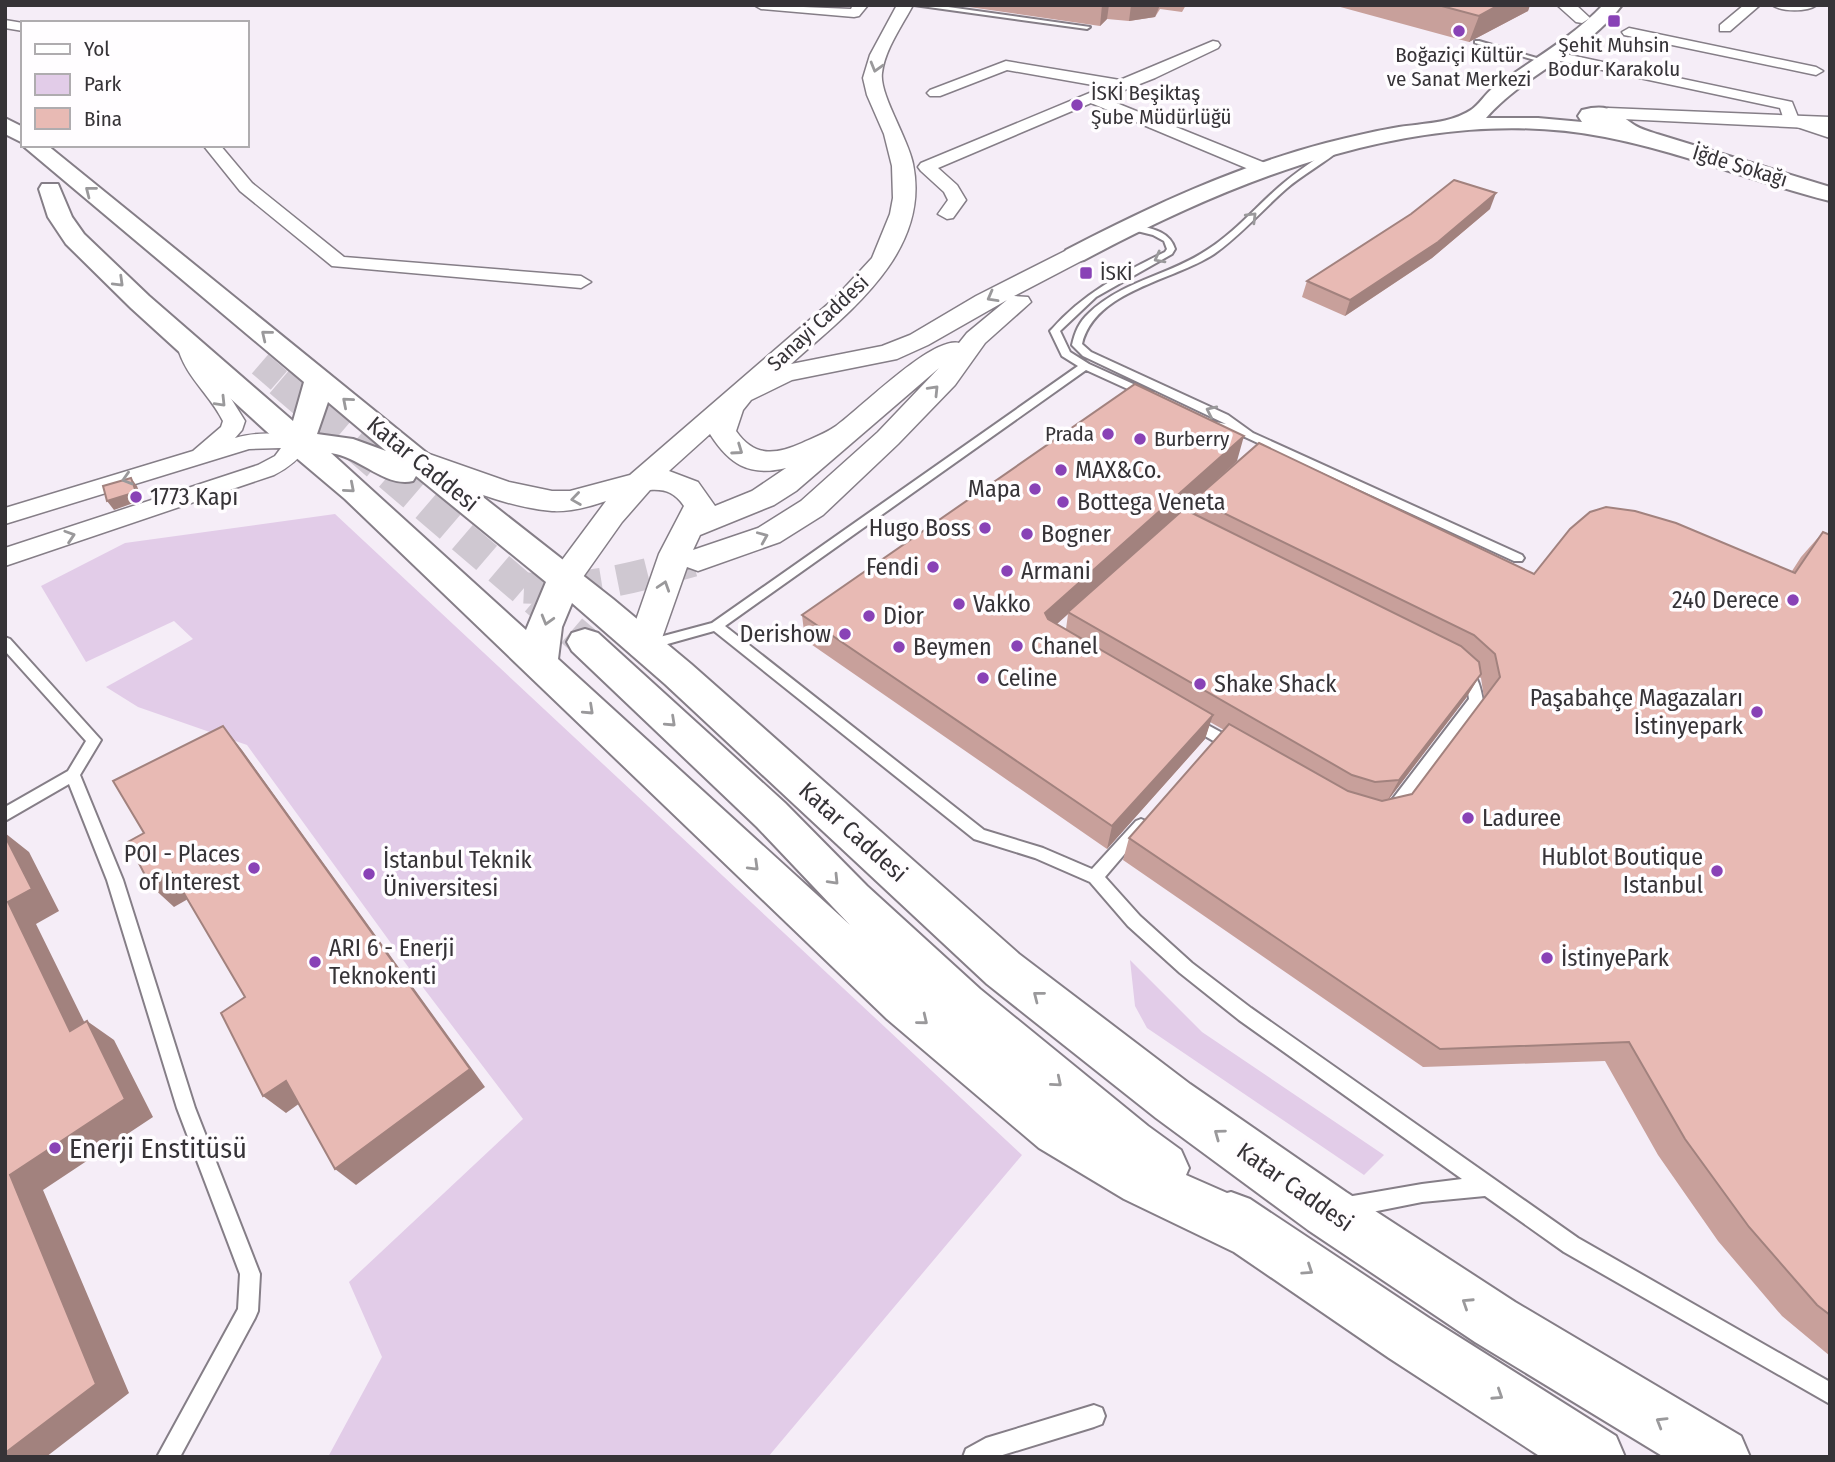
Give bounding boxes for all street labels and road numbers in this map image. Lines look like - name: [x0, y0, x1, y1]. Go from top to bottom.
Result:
- street label: İğde Sokağı: [1689, 139, 1791, 193]
- street label: Sanayi Caddesi: [762, 269, 874, 377]
- street label: Katar Caddesi: [362, 411, 484, 517]
- street label: Katar Caddesi: [793, 776, 913, 888]
- street label: Katar Caddesi: [1232, 1137, 1358, 1237]

